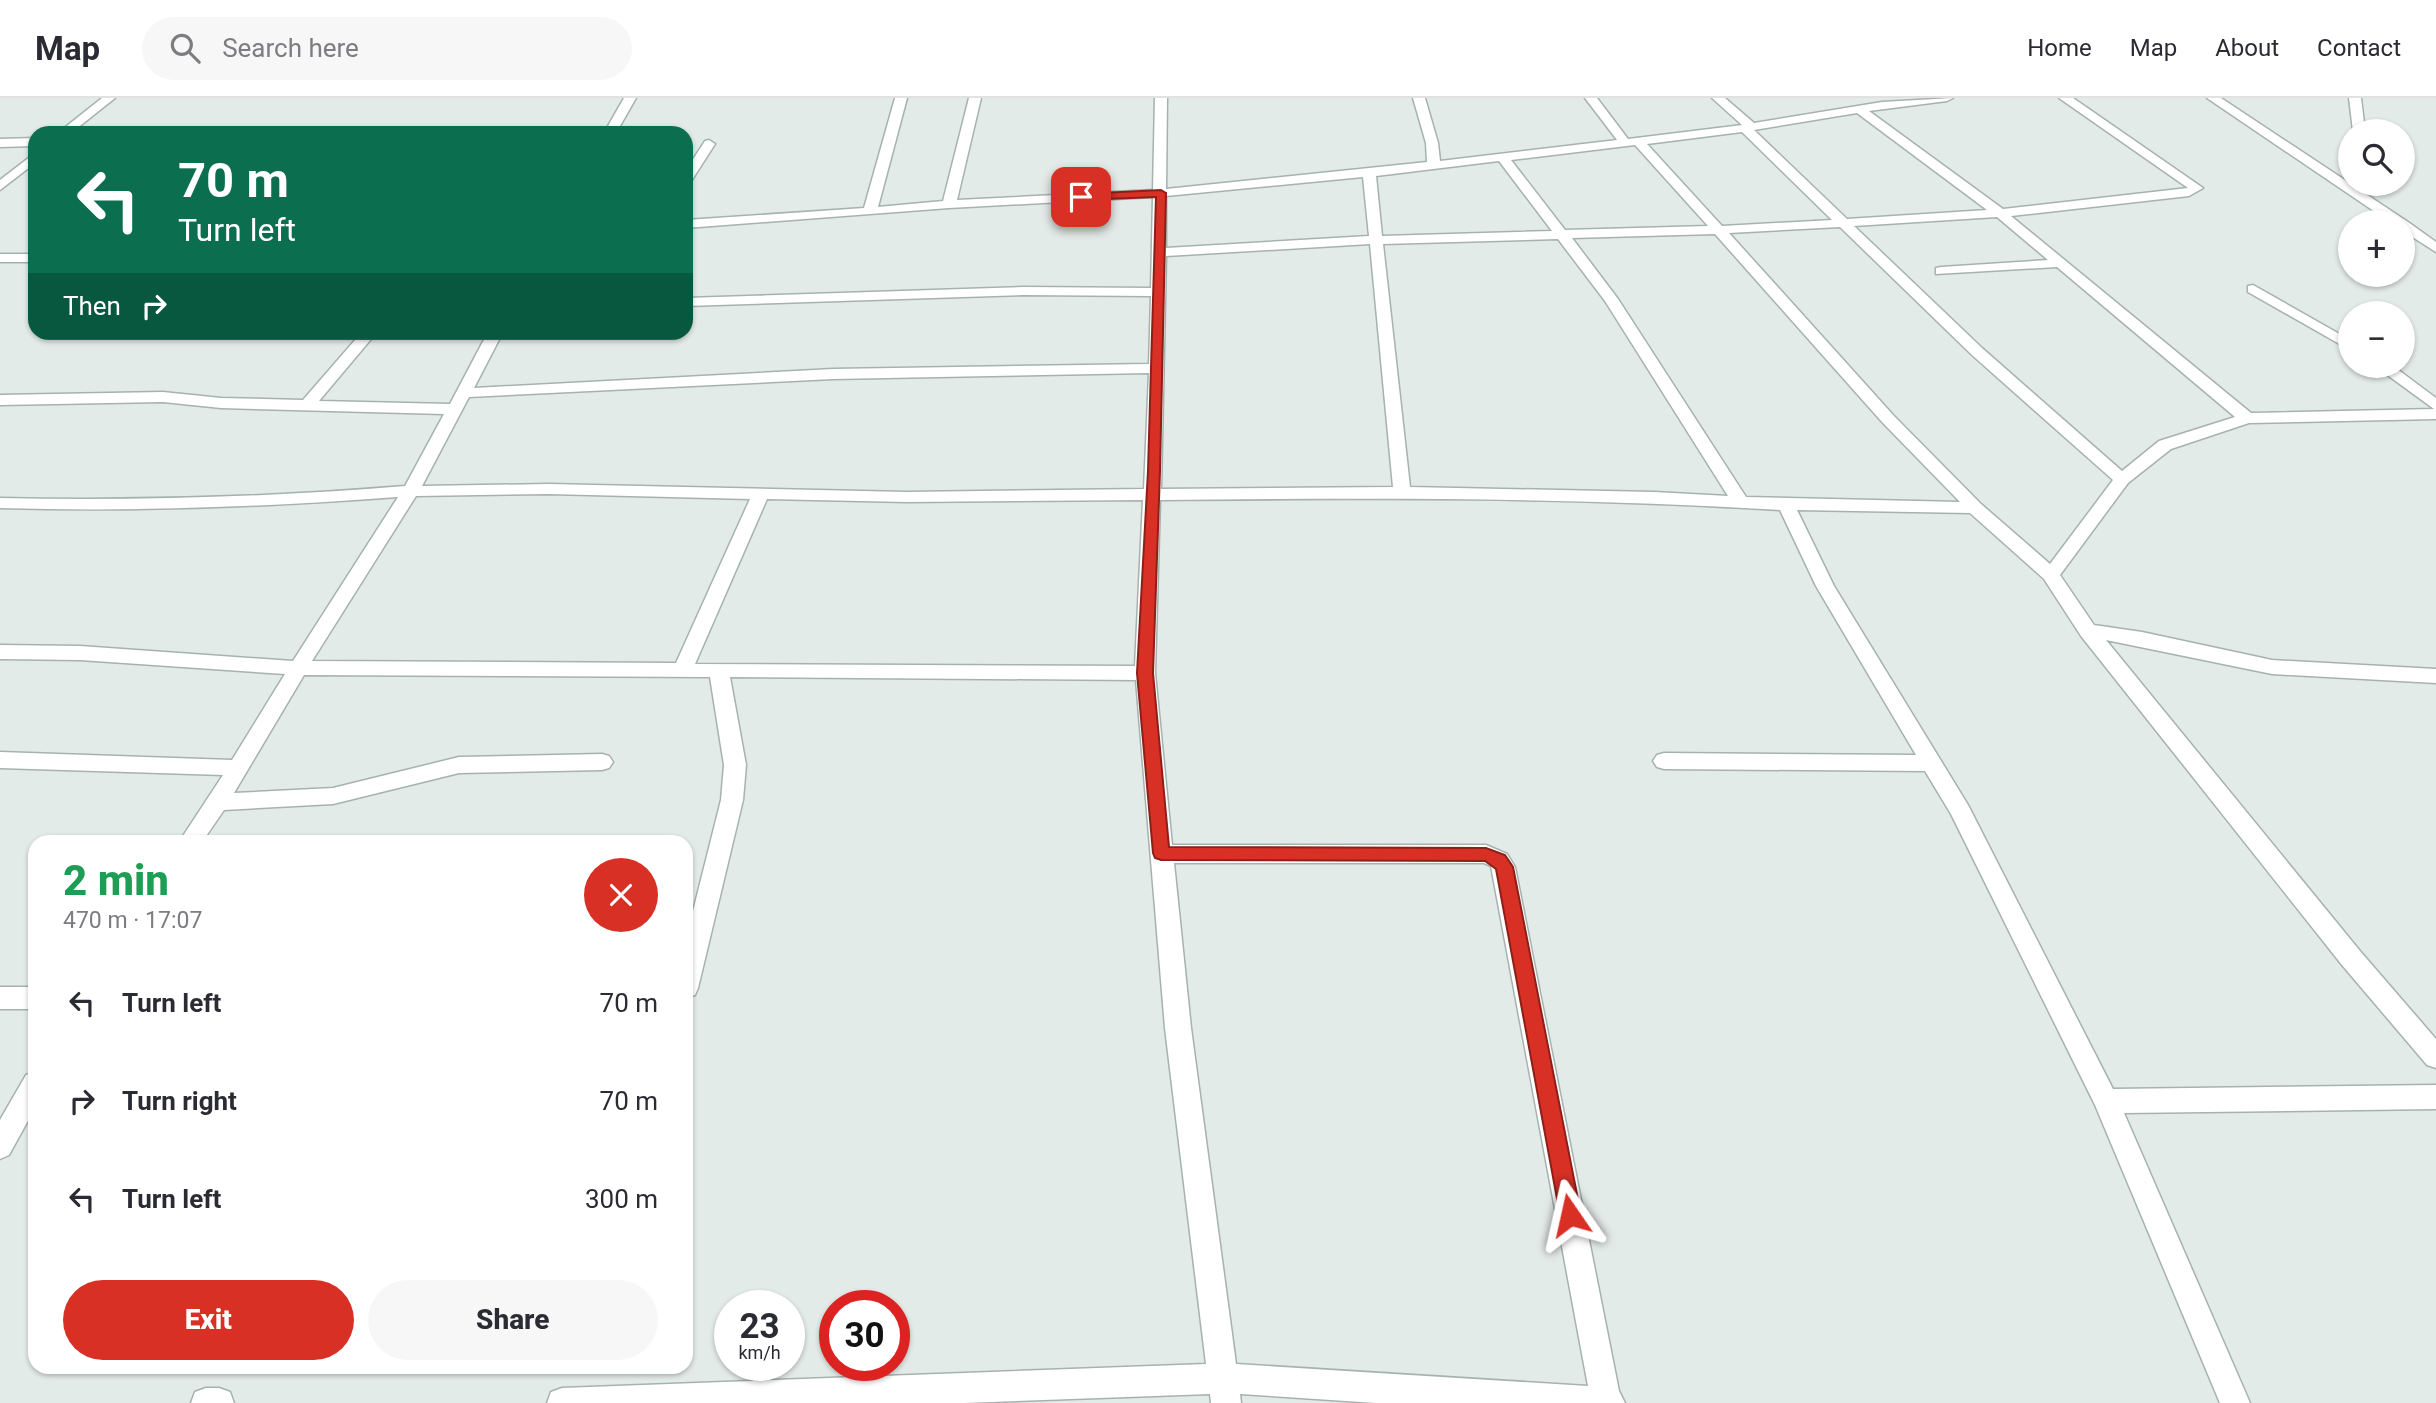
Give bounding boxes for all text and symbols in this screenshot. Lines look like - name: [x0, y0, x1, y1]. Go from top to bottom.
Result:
- search box: [142, 17, 632, 80]
- text: Map: [35, 29, 100, 68]
- icon: search: [166, 29, 204, 67]
- text: Search here: [222, 33, 359, 63]
- text: Home: [2027, 34, 2092, 62]
- text: Map: [2130, 34, 2177, 62]
- text: About: [2215, 34, 2279, 62]
- text: Contact: [2317, 34, 2401, 62]
- map controls: [2338, 119, 2415, 378]
- button: search: [2338, 119, 2415, 196]
- text: 70 m: [178, 152, 289, 209]
- icon: left: [63, 154, 154, 245]
- pin: [1051, 167, 1111, 227]
- icon: arrive: [1062, 178, 1100, 216]
- button: +: [2338, 210, 2415, 287]
- text: Turn left: [178, 211, 296, 249]
- icon: right: [135, 287, 173, 325]
- text: Then: [63, 291, 121, 321]
- button: −: [2338, 301, 2415, 378]
- text: 2 min: [63, 856, 169, 905]
- button: close: [584, 858, 658, 932]
- text: 470 m · 17:07: [63, 907, 202, 934]
- icon: left: [63, 984, 101, 1022]
- text: Turn left: [122, 988, 221, 1018]
- text: 70 m: [600, 988, 658, 1018]
- icon: right: [63, 1082, 101, 1120]
- text: Turn right: [122, 1086, 237, 1116]
- text: 70 m: [600, 1086, 658, 1116]
- position arrow: [1533, 1178, 1607, 1252]
- icon: left: [63, 1180, 101, 1218]
- text: Turn left: [122, 1184, 221, 1214]
- text: 300 m: [585, 1184, 658, 1214]
- button: Exit: [63, 1280, 354, 1360]
- button: Share: [368, 1280, 658, 1360]
- speed limit sign: 30: [819, 1290, 910, 1381]
- text: 23: [739, 1306, 780, 1347]
- text: km/h: [738, 1342, 781, 1363]

